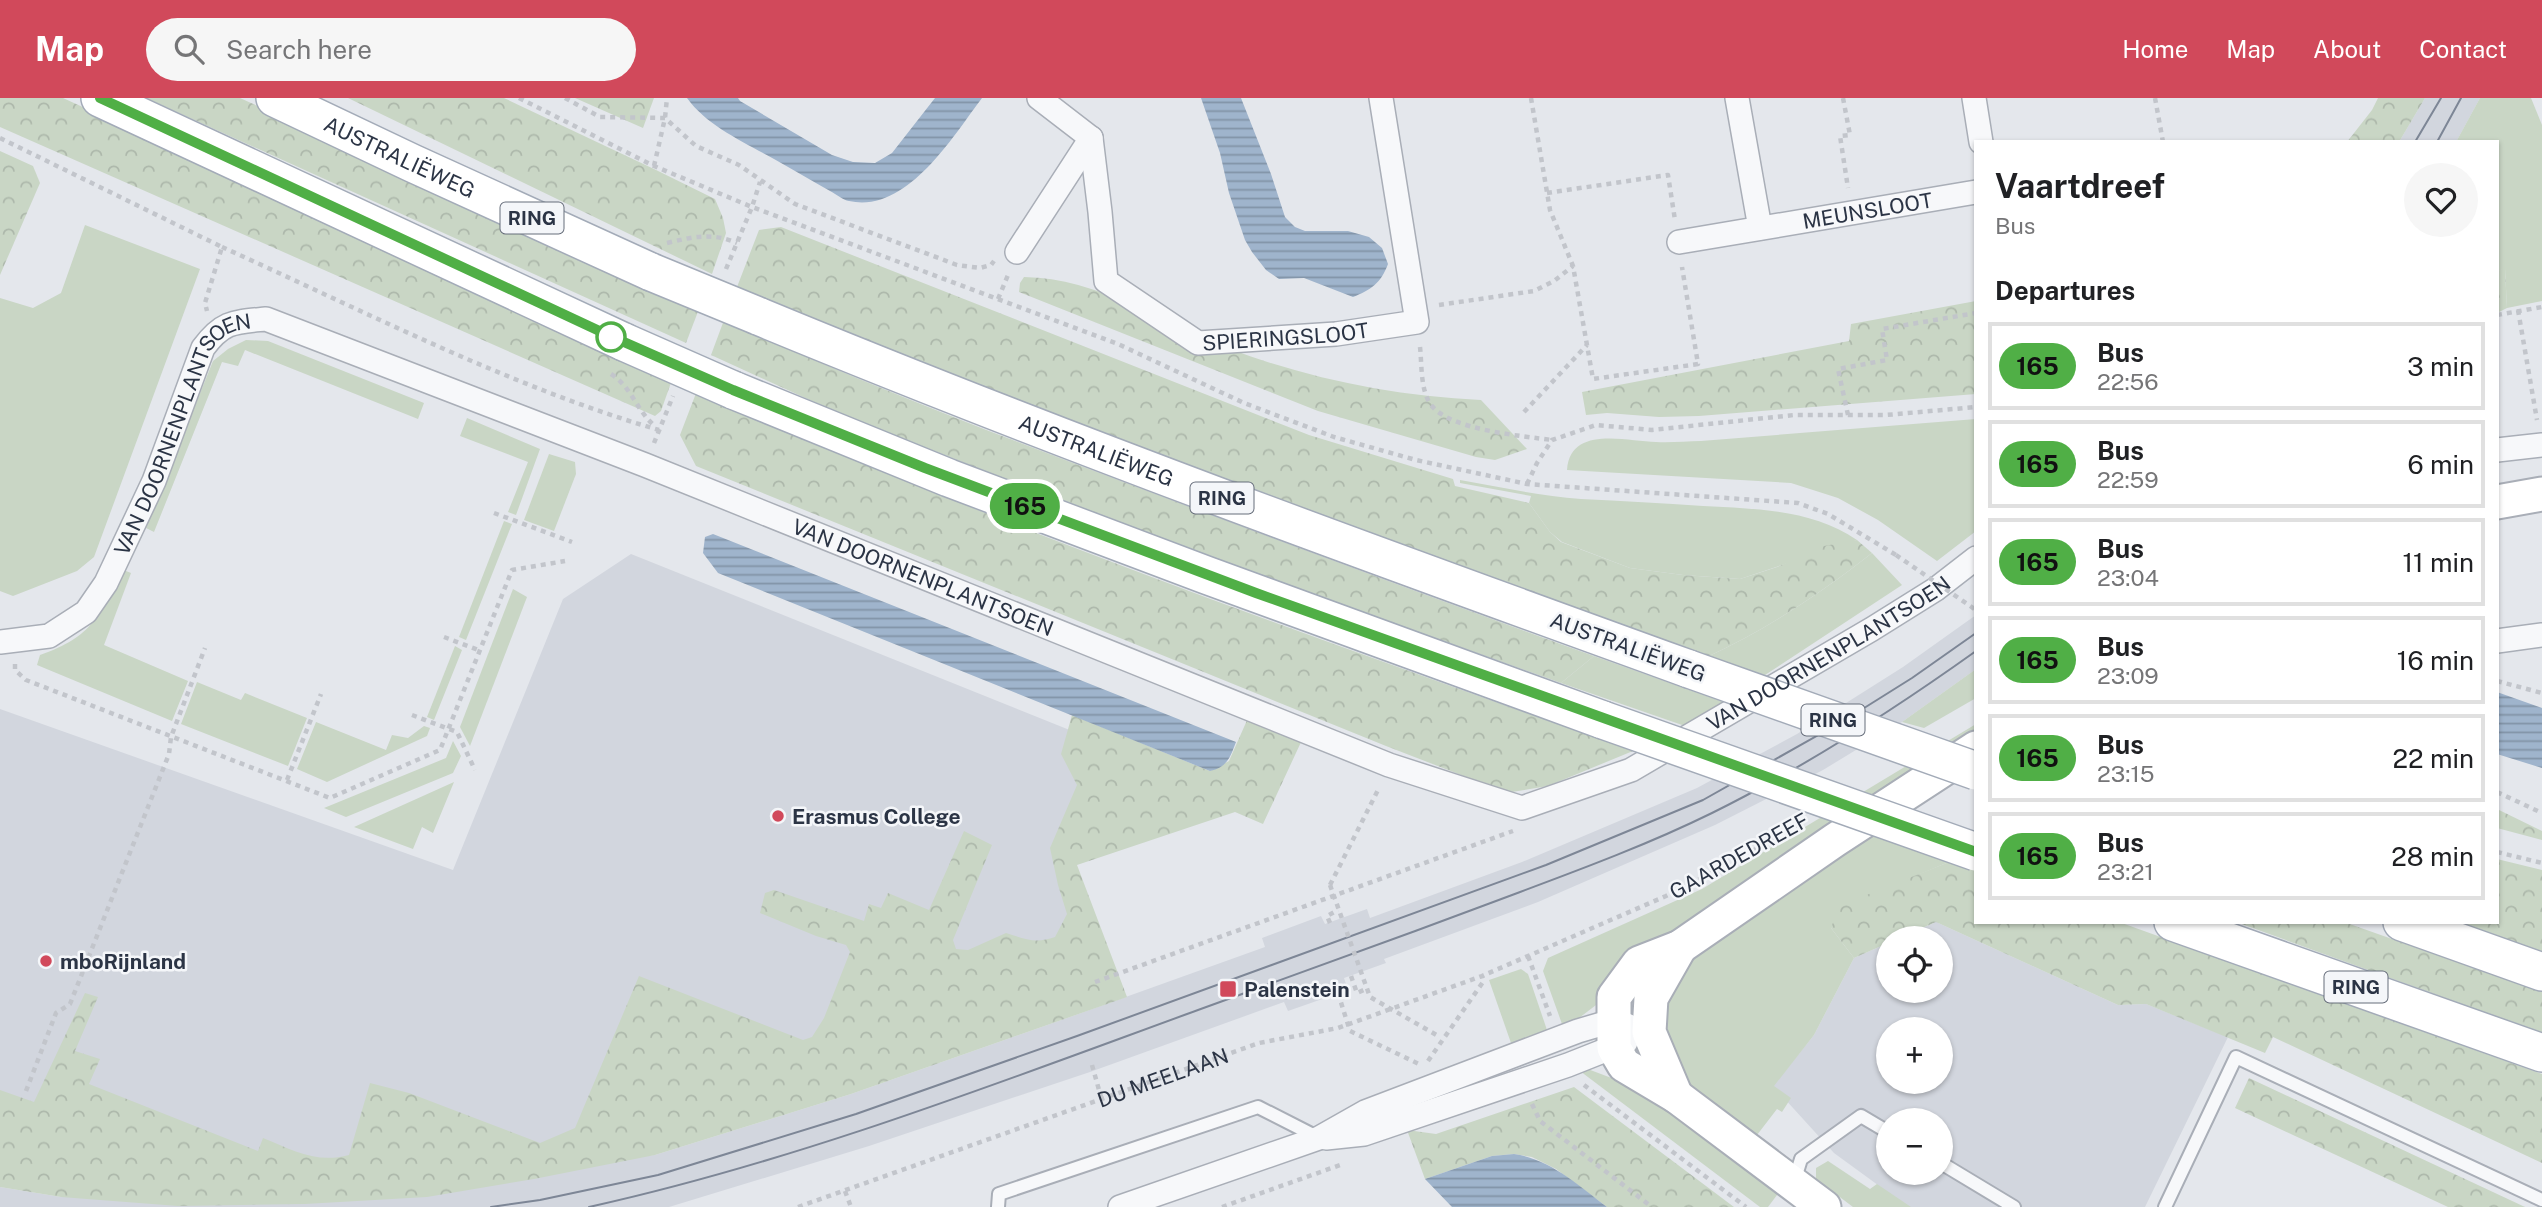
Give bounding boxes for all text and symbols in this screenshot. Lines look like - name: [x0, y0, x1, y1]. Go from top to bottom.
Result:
- search box: [146, 18, 636, 81]
- text: Map: [35, 30, 104, 68]
- icon: search: [170, 30, 208, 68]
- text: Search here: [226, 34, 372, 65]
- text: Home: [2122, 35, 2188, 63]
- text: Map: [2226, 35, 2275, 63]
- text: About: [2313, 35, 2381, 63]
- text: Contact: [2419, 35, 2507, 63]
- street label: AUSTRALIËWEG: [320, 111, 479, 203]
- button: heart: [2404, 163, 2478, 237]
- text: Vaartdreef: [1995, 167, 2165, 205]
- street label: MEUNSLOOT: [1800, 187, 1934, 234]
- road number: RING: [500, 202, 564, 234]
- text: Bus: [1995, 212, 2035, 239]
- text: Departures: [1995, 275, 2135, 306]
- street label: VAN DOORNENPLANTSOEN: [109, 308, 252, 559]
- street label: SPIERINGSLOOT: [1201, 317, 1370, 355]
- unlabelled marker: [596, 322, 626, 352]
- text: Bus: [2097, 337, 2144, 368]
- text: 3 min: [2407, 351, 2474, 382]
- text: 165: [2016, 352, 2059, 380]
- text: 22:56: [2097, 368, 2159, 395]
- street label: AUSTRALIËWEG: [1015, 409, 1177, 491]
- text: Bus: [2097, 435, 2144, 466]
- text: 6 min: [2407, 449, 2474, 480]
- text: 165: [2016, 450, 2059, 478]
- text: 22:59: [2097, 466, 2159, 493]
- road number: RING: [1190, 482, 1254, 514]
- line badge: 165: [985, 483, 1065, 529]
- text: 165: [1004, 492, 1046, 520]
- street label: VAN DOORNENPLANTSOEN: [789, 513, 1057, 641]
- text: Bus: [2097, 533, 2144, 564]
- text: 11 min: [2402, 547, 2474, 578]
- text: 165: [2016, 548, 2059, 576]
- text: 23:04: [2097, 564, 2159, 591]
- street label: VAN DOORNENPLANTSOEN: [1702, 570, 1955, 735]
- street label: AUSTRALIËWEG: [1547, 607, 1709, 687]
- text: Bus: [2097, 631, 2144, 662]
- text: 16 min: [2397, 645, 2474, 676]
- text: 165: [2016, 646, 2059, 674]
- text: 23:09: [2097, 662, 2159, 689]
- road number: RING: [1801, 705, 1864, 736]
- text: Bus: [2097, 729, 2144, 760]
- text: 22 min: [2393, 743, 2474, 774]
- text: 165: [2016, 744, 2059, 772]
- text: 23:15: [2097, 760, 2154, 787]
- place label: Erasmus College: [792, 804, 961, 829]
- street label: GAARDEDREEF: [1665, 807, 1813, 905]
- marker: Erasmus College: [770, 808, 786, 824]
- text: Bus: [2097, 827, 2144, 858]
- text: 28 min: [2391, 841, 2474, 872]
- text: 165: [2016, 842, 2059, 870]
- text: 23:21: [2097, 858, 2154, 885]
- map controls: [1876, 926, 1953, 1185]
- button: locate: [1876, 926, 1953, 1003]
- place label: mboRijnland: [60, 949, 186, 974]
- marker: mboRijnland: [38, 953, 54, 969]
- road number: RING: [2324, 972, 2388, 1002]
- place label: Palenstein: [1244, 977, 1350, 1002]
- marker: Palenstein: [1218, 979, 1238, 999]
- button: +: [1876, 1017, 1953, 1094]
- street label: DU MEELAAN: [1094, 1042, 1232, 1112]
- button: −: [1876, 1108, 1953, 1185]

